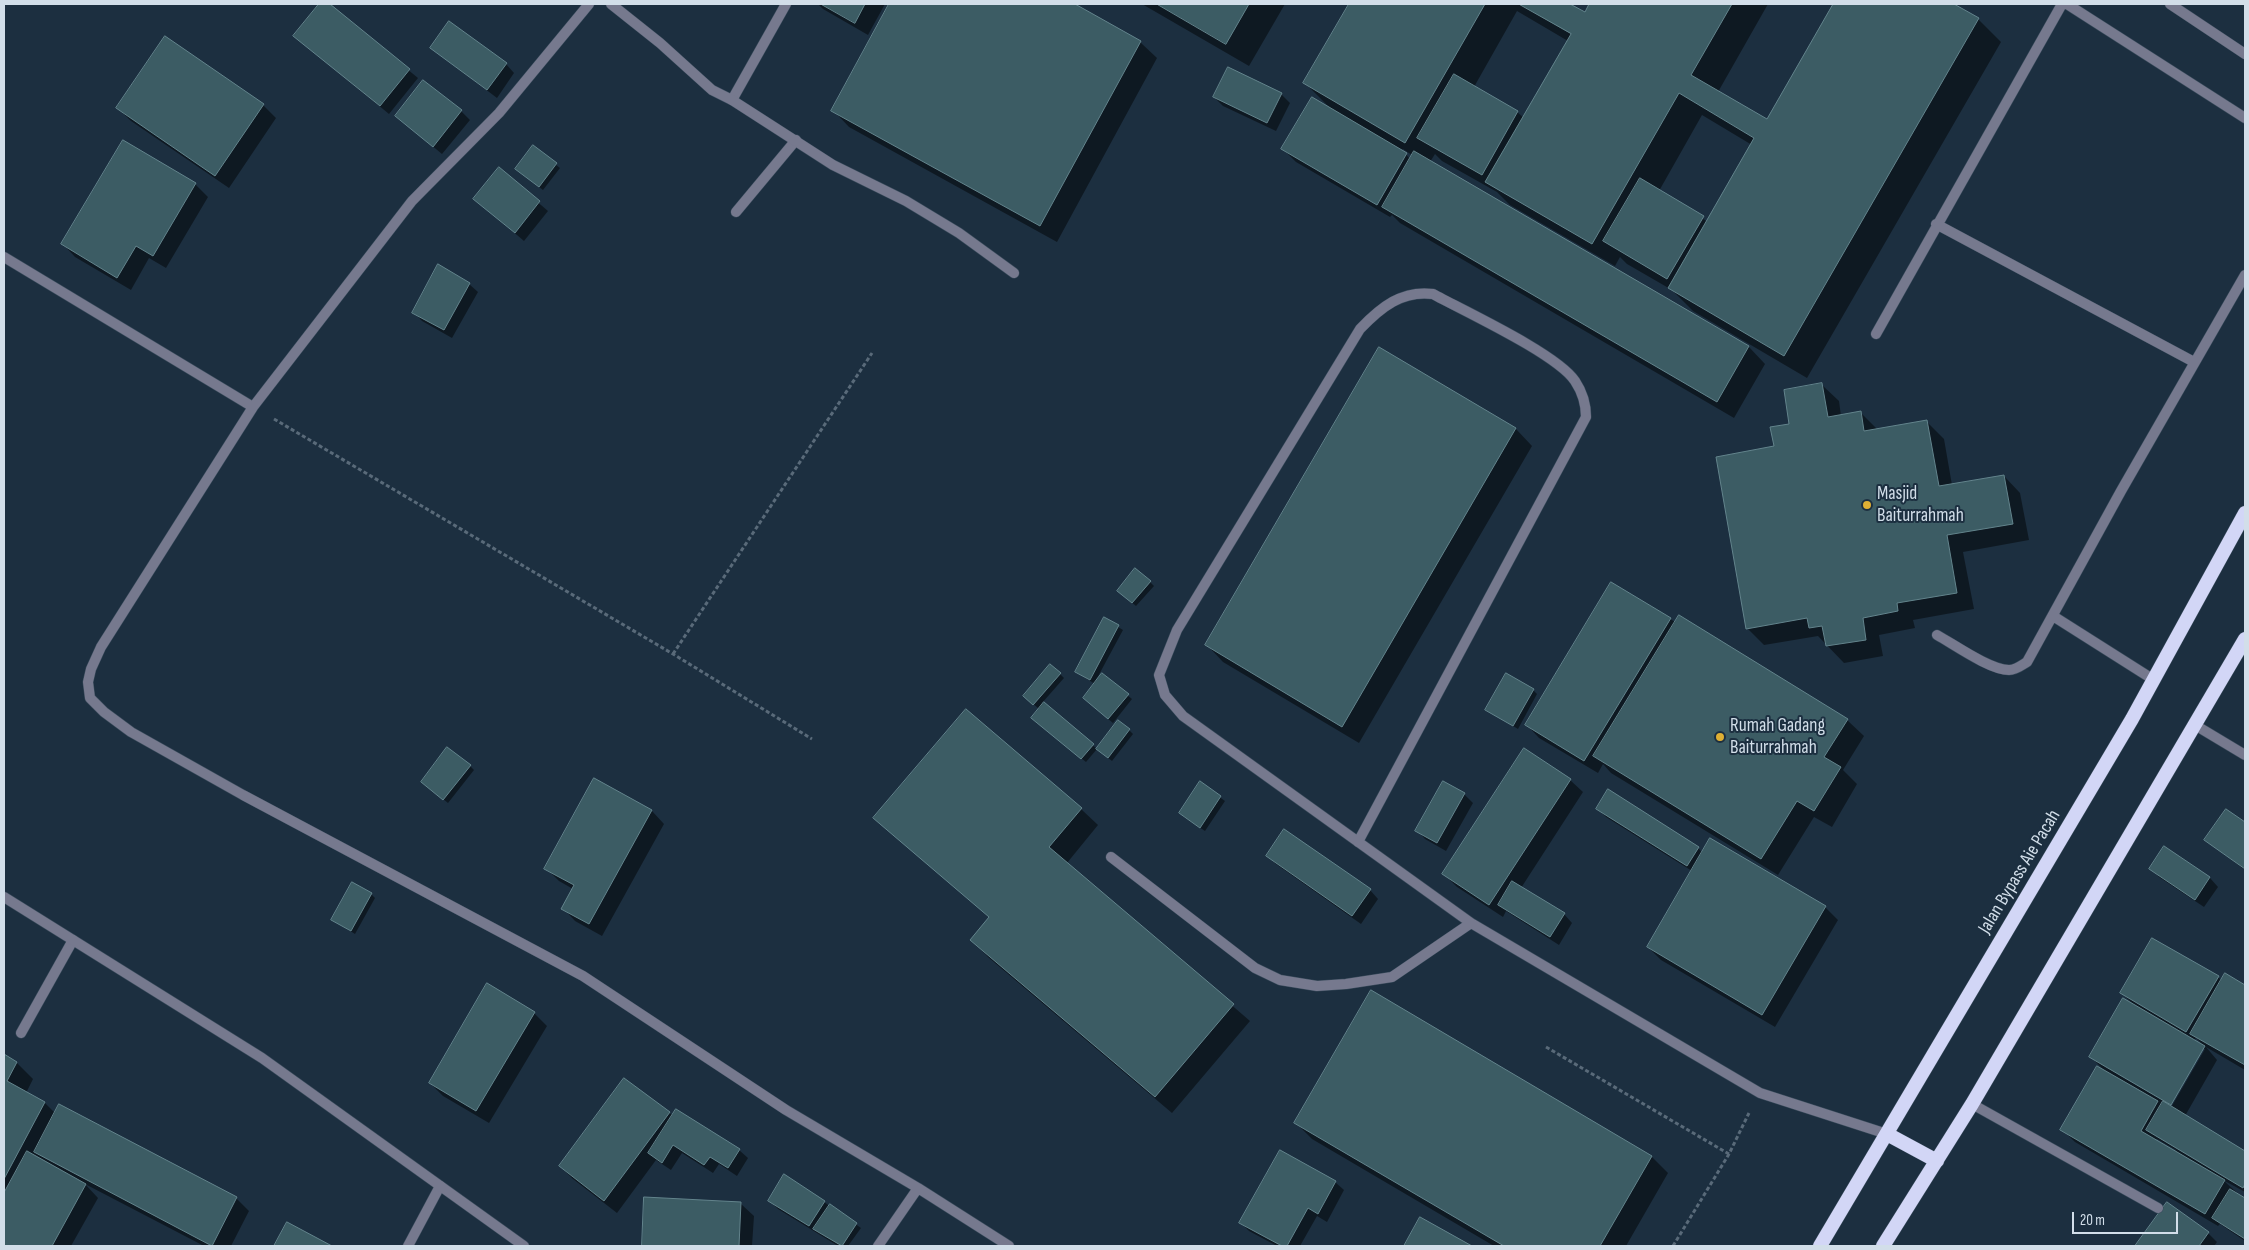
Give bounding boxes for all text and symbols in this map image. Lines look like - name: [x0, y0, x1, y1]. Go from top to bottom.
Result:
- place label: Masjid Baiturrahmah: [1877, 483, 1964, 527]
- marker: Masjid Baiturrahmah: [1861, 499, 1873, 511]
- place label: Rumah Gadang Baiturrahmah: [1730, 715, 1825, 759]
- marker: Rumah Gadang Baiturrahmah: [1714, 731, 1726, 743]
- street label: Jalan Bypass Aie Pacah: [1974, 806, 2066, 938]
- scale bar: [2074, 1202, 2180, 1234]
- text: 20 m: [2080, 1211, 2105, 1230]

